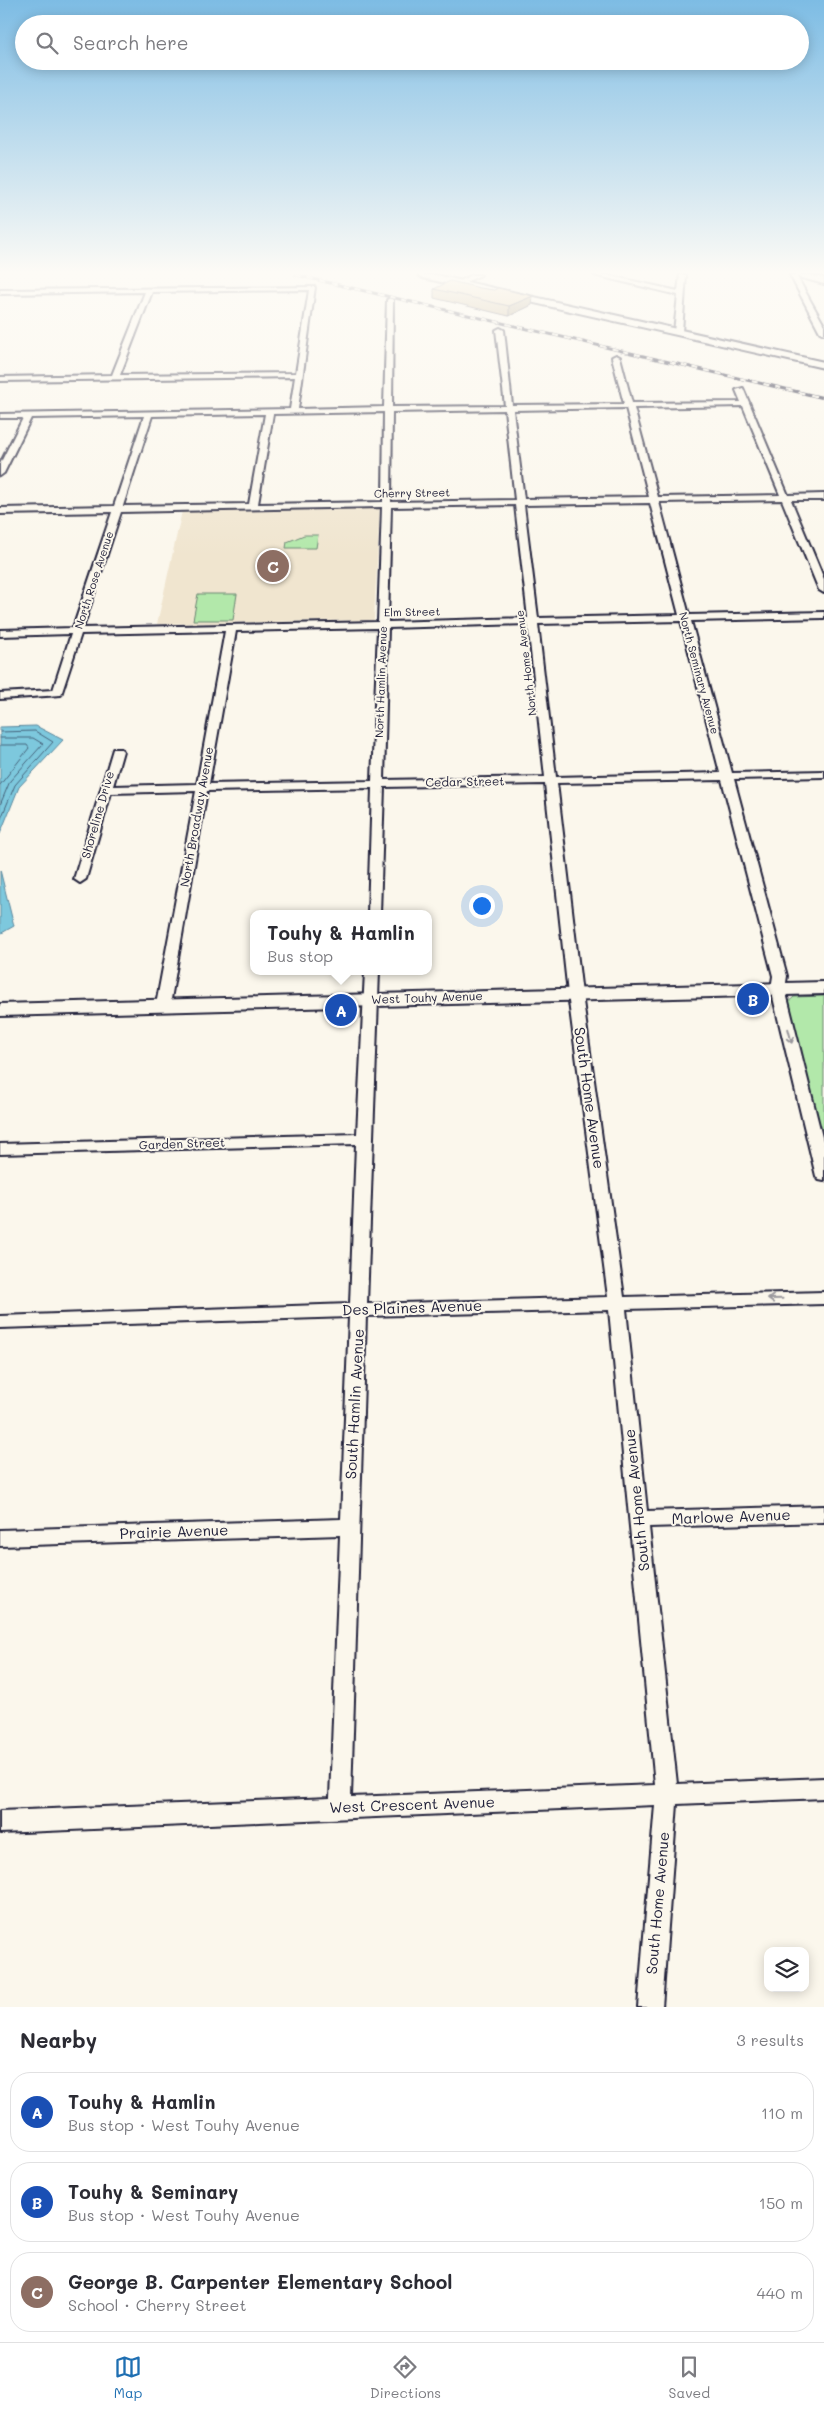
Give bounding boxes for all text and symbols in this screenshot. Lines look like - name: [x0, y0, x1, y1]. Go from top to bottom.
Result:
- search box: [15, 15, 809, 70]
- icon: search: [33, 29, 61, 57]
- text: Search here: [73, 30, 189, 55]
- street label: Cherry Street: [374, 484, 450, 501]
- street label: North Rose Avenue: [71, 529, 116, 631]
- pin: C: [257, 547, 289, 585]
- street label: Elm Street: [384, 604, 440, 619]
- street label: North Home Avenue: [512, 609, 539, 717]
- street label: North Seminary Avenue: [676, 610, 723, 736]
- street label: North Hamlin Avenue: [371, 626, 390, 738]
- street label: North Broadway Avenue: [176, 746, 216, 888]
- street label: Shoreline Drive: [77, 769, 117, 860]
- street label: Cedar Street: [425, 772, 505, 790]
- your location: [469, 893, 495, 919]
- popup: [250, 910, 432, 975]
- text: Touhy & Hamlin: [267, 920, 415, 945]
- text: Bus stop: [267, 945, 333, 966]
- pin: B: [737, 980, 769, 1018]
- street label: West Touhy Avenue: [371, 987, 483, 1007]
- pin: A: [325, 991, 357, 1029]
- street label: South Home Avenue: [570, 1026, 610, 1170]
- one-way arrow: [786, 1028, 795, 1044]
- street label: Garden Street: [139, 1134, 225, 1152]
- one-way arrow: [768, 1294, 784, 1304]
- street label: Des Plaines Avenue: [342, 1295, 482, 1319]
- street label: South Hamlin Avenue: [340, 1328, 368, 1480]
- street label: South Home Avenue: [619, 1428, 653, 1572]
- street label: Marlowe Avenue: [671, 1504, 791, 1528]
- street label: Prairie Avenue: [119, 1519, 229, 1543]
- street label: West Crescent Avenue: [329, 1791, 495, 1817]
- street label: South Home Avenue: [641, 1831, 673, 1975]
- map controls: [764, 1947, 809, 1992]
- button: layers: [764, 1947, 809, 1992]
- text: Nearby: [20, 2026, 97, 2053]
- text: 3 results: [736, 2029, 804, 2050]
- text: Touhy & Hamlin: [68, 2089, 215, 2114]
- text: A: [31, 2102, 43, 2123]
- text: 110 m: [761, 2102, 803, 2123]
- text: Bus stop · West Touhy Avenue: [68, 2114, 300, 2135]
- text: Touhy & Seminary: [68, 2179, 238, 2204]
- text: B: [32, 2192, 42, 2213]
- text: 150 m: [759, 2192, 803, 2213]
- text: Bus stop · West Touhy Avenue: [68, 2204, 300, 2225]
- text: George B. Carpenter Elementary School: [68, 2269, 452, 2294]
- text: C: [31, 2282, 43, 2303]
- text: 440 m: [756, 2282, 803, 2303]
- text: School · Cherry Street: [68, 2294, 246, 2315]
- tab: Map: [114, 2353, 142, 2402]
- tab: Directions: [370, 2353, 441, 2402]
- tab: Saved: [669, 2353, 710, 2402]

